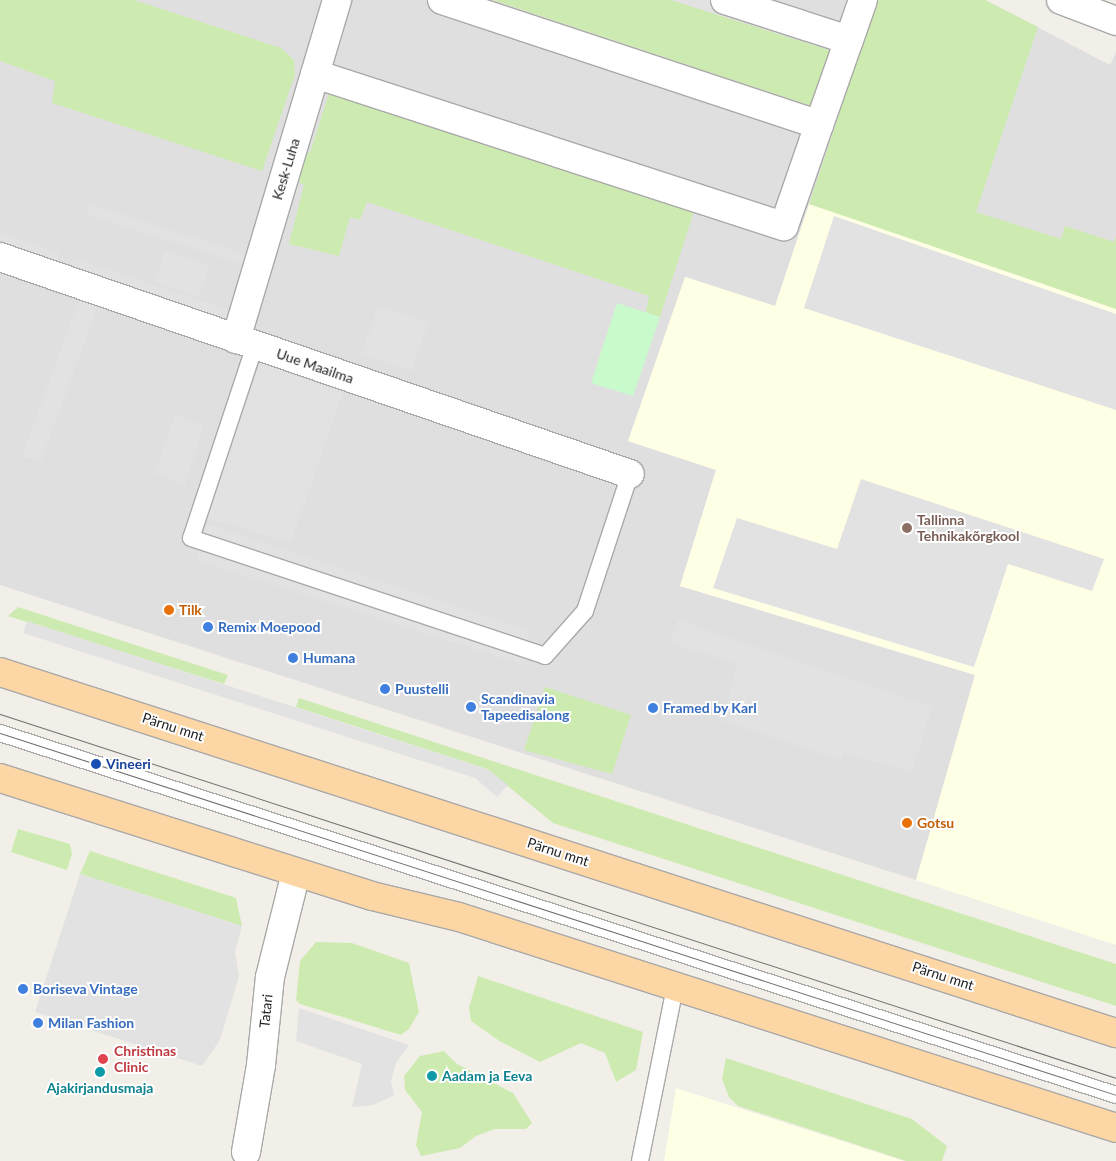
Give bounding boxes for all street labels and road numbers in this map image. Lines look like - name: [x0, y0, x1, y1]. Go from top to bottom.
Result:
- street label: Kesk-Luha: [269, 136, 303, 202]
- street label: Uue Maailma: [274, 345, 356, 387]
- street label: Pärnu mnt: [140, 709, 206, 745]
- street label: Pärnu mnt: [525, 834, 591, 870]
- street label: Pärnu mnt: [910, 958, 976, 994]
- street label: Tatari: [256, 993, 276, 1029]

